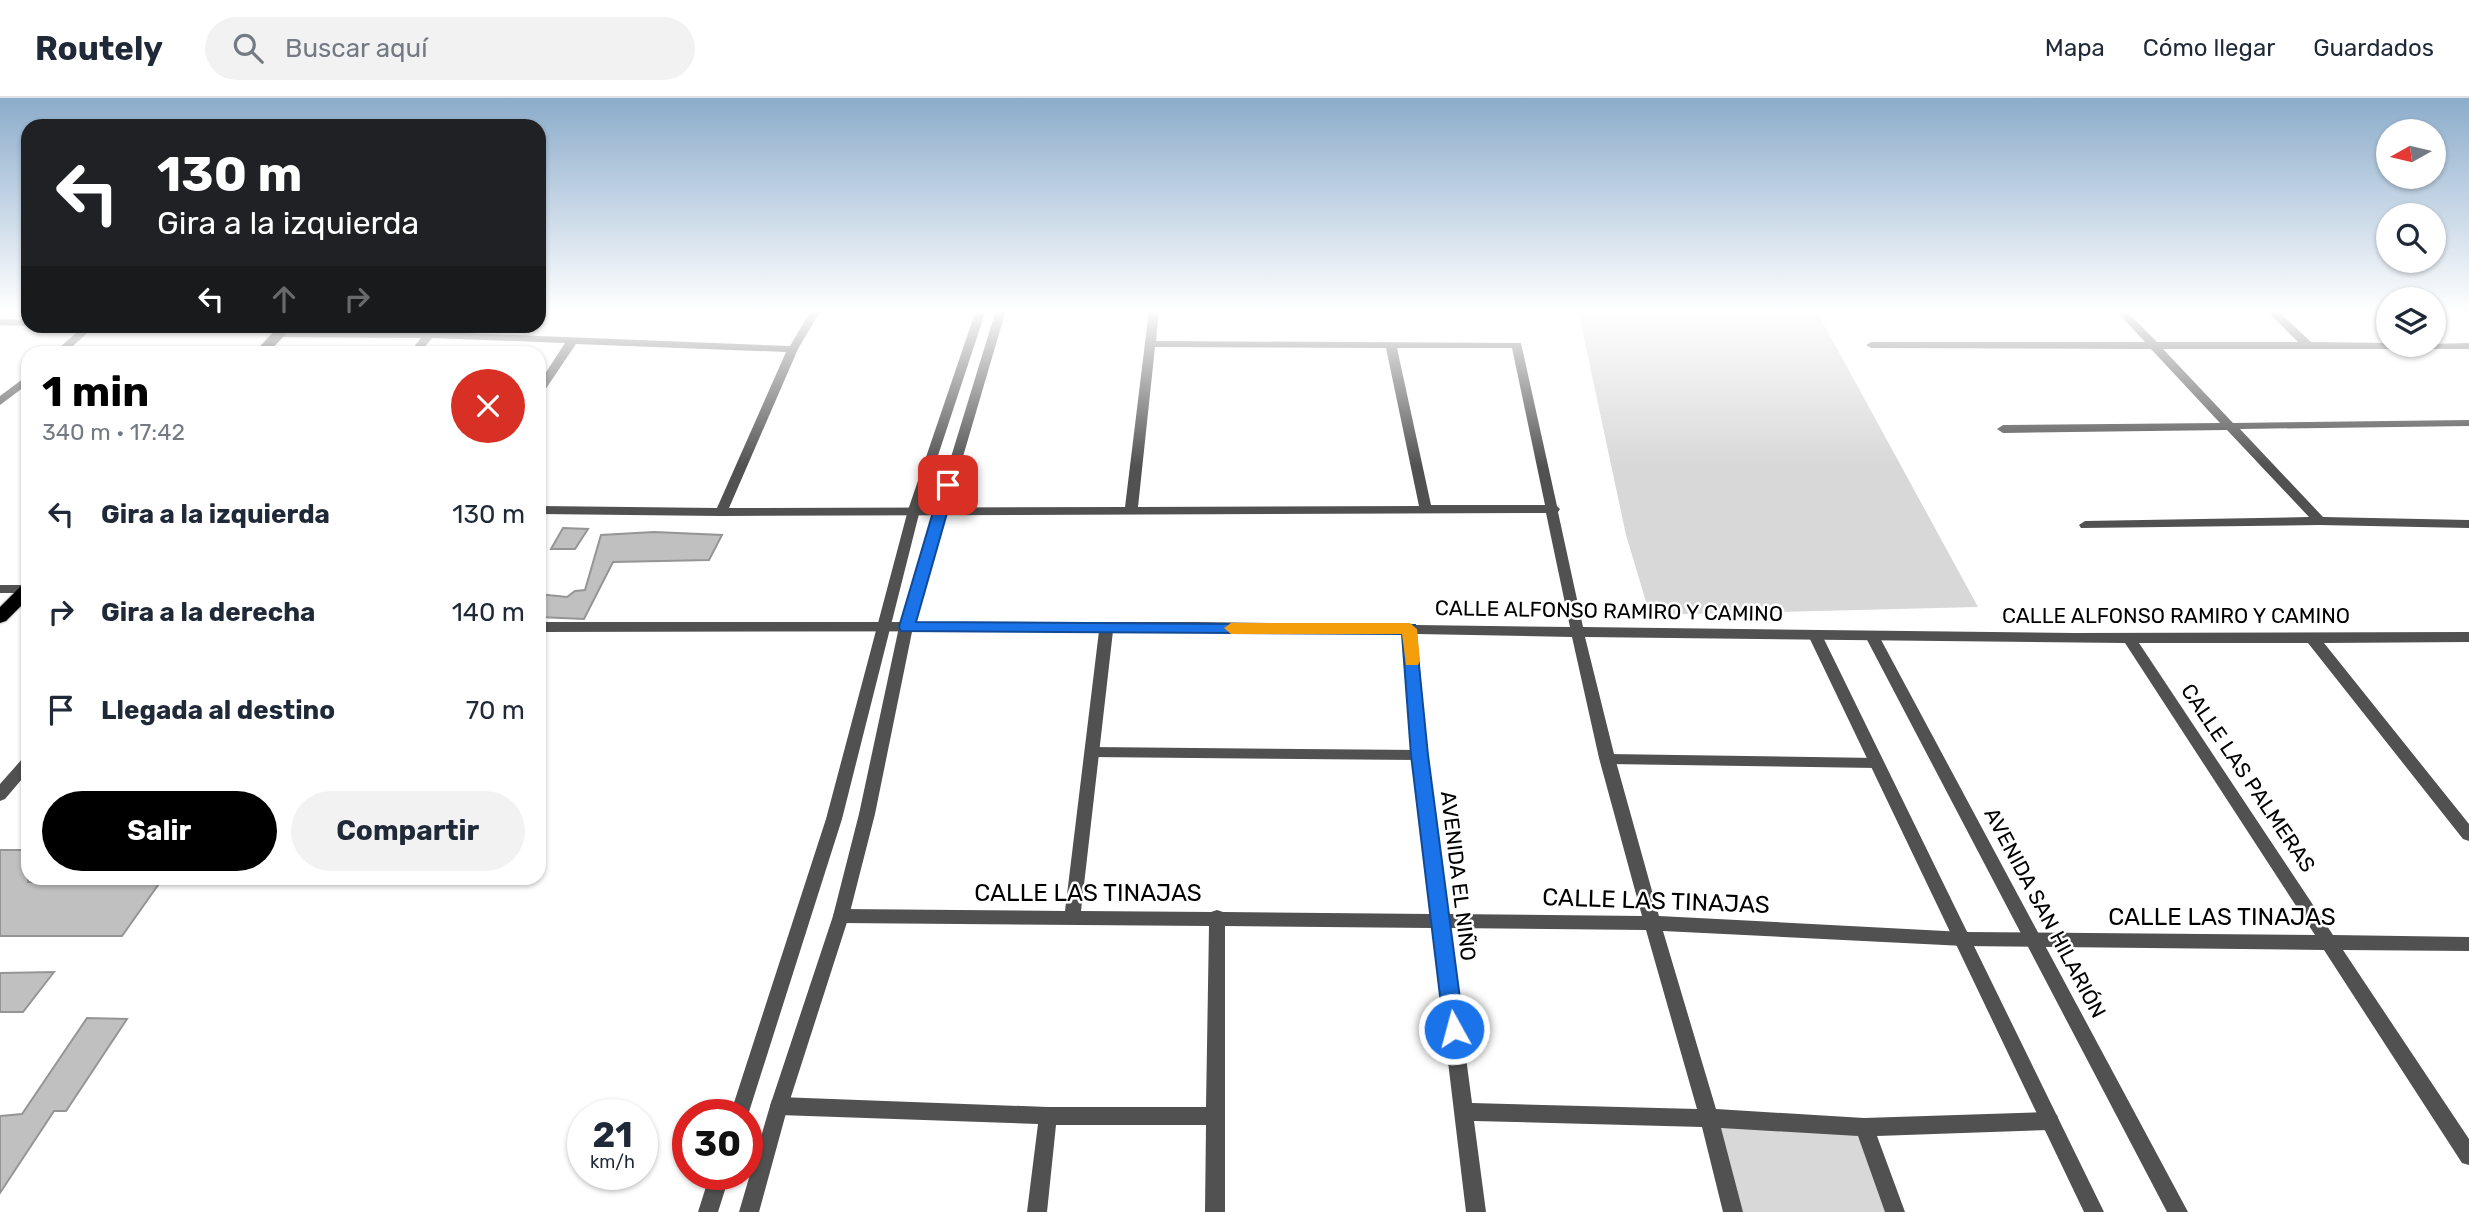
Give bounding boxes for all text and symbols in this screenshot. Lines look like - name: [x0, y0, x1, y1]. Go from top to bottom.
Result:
- search box: [205, 17, 695, 80]
- text: Routely: [35, 29, 163, 68]
- icon: search: [229, 29, 267, 67]
- text: Buscar aquí: [285, 33, 428, 64]
- text: Mapa: [2045, 34, 2105, 62]
- text: Cómo llegar: [2143, 34, 2275, 62]
- text: Guardados: [2313, 34, 2434, 62]
- north arrow: [2376, 119, 2446, 189]
- map controls: [2376, 119, 2446, 357]
- text: 130 m: [157, 145, 302, 203]
- icon: left: [42, 147, 133, 238]
- button: search: [2376, 203, 2446, 273]
- text: Gira a la izquierda: [157, 204, 419, 242]
- icon: left: [192, 280, 230, 318]
- icon: ahead: [265, 280, 303, 318]
- icon: right: [338, 280, 376, 318]
- button: layers: [2376, 287, 2446, 357]
- text: 1 min: [42, 367, 149, 417]
- button: close: [451, 369, 525, 443]
- text: 340 m · 17:42: [42, 418, 185, 446]
- pin: [918, 455, 978, 515]
- icon: arrive: [929, 466, 967, 504]
- icon: left: [42, 495, 80, 533]
- text: Gira a la izquierda: [101, 499, 330, 530]
- text: 130 m: [452, 499, 525, 530]
- icon: right: [42, 593, 80, 631]
- street label: CALLE ALFONSO RAMIRO Y CAMINO: [1435, 595, 1783, 626]
- text: Gira a la derecha: [101, 597, 315, 628]
- text: 140 m: [452, 597, 525, 628]
- street label: CALLE ALFONSO RAMIRO Y CAMINO: [2002, 603, 2350, 628]
- street label: CALLE LAS PALMERAS: [2176, 679, 2321, 877]
- icon: arrive: [42, 691, 80, 729]
- text: Llegada al destino: [101, 695, 335, 726]
- text: 70 m: [466, 695, 525, 726]
- street label: AVENIDA EL NIÑO: [1436, 790, 1481, 962]
- button: Salir: [42, 791, 277, 871]
- button: Compartir: [291, 791, 525, 871]
- street label: AVENIDA SAN HILARIÓN: [1979, 803, 2111, 1022]
- street label: CALLE LAS TINAJAS: [974, 879, 1202, 907]
- street label: CALLE LAS TINAJAS: [1542, 883, 1770, 919]
- street label: CALLE LAS TINAJAS: [2108, 903, 2336, 931]
- position arrow: [1417, 992, 1491, 1066]
- speed limit sign: 30: [672, 1099, 763, 1190]
- text: 21: [592, 1114, 633, 1156]
- text: km/h: [590, 1151, 635, 1173]

